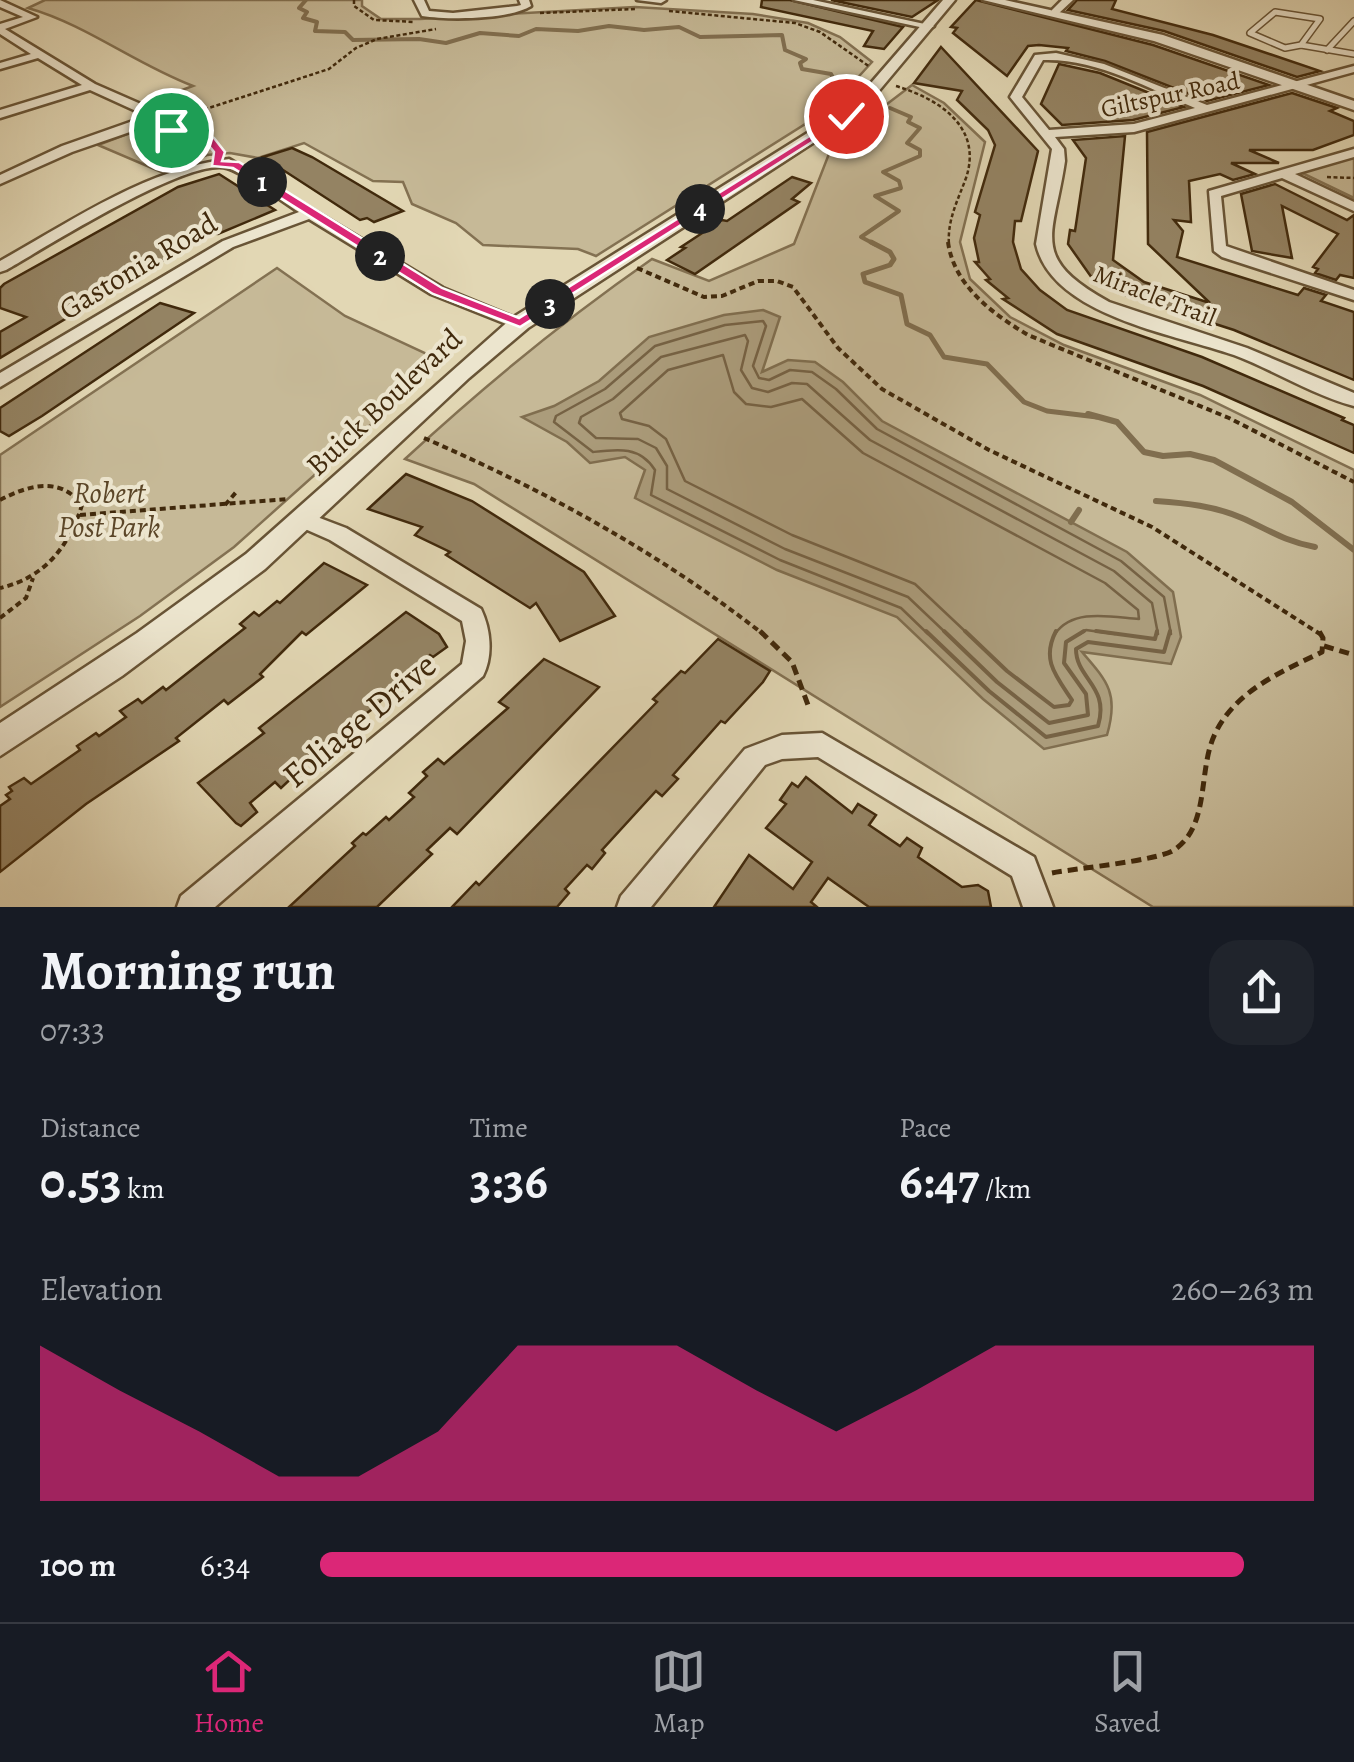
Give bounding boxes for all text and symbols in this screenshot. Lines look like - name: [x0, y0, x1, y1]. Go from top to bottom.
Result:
- street label: Giltspur Road: [1098, 64, 1243, 126]
- pin: [804, 74, 889, 159]
- pin: [129, 88, 214, 173]
- icon: check: [819, 89, 874, 144]
- icon: arrive: [144, 103, 199, 158]
- pin: 1: [237, 157, 287, 207]
- text: 1: [257, 163, 267, 201]
- pin: 4: [675, 184, 725, 234]
- text: 4: [693, 190, 707, 228]
- street label: Gastonia Road: [51, 203, 225, 329]
- pin: 2: [355, 231, 405, 281]
- text: 2: [373, 237, 387, 275]
- street label: Miracle Trail: [1088, 257, 1221, 335]
- pin: 3: [525, 279, 575, 329]
- text: 3: [544, 285, 556, 323]
- street label: Buick Boulevard: [297, 319, 471, 485]
- park label: Robert Post Park: [58, 473, 160, 547]
- street label: Foliage Drive: [272, 641, 446, 799]
- text: Morning run: [40, 933, 335, 1008]
- button: share: [1209, 940, 1314, 1045]
- text: 07:33: [40, 1008, 105, 1052]
- text: Distance: [40, 1109, 140, 1147]
- text: Time: [470, 1109, 528, 1147]
- text: Pace: [899, 1109, 951, 1147]
- text: 0.53: [40, 1147, 122, 1215]
- text: 3:36: [470, 1147, 548, 1215]
- text: 6:47: [899, 1147, 979, 1215]
- text: km: [122, 1170, 165, 1208]
- text: /km: [979, 1170, 1031, 1208]
- text: Elevation: [40, 1267, 163, 1311]
- text: 260–263 m: [1171, 1267, 1314, 1311]
- text: 100 m: [40, 1543, 116, 1587]
- text: 6:34: [200, 1543, 250, 1587]
- tab: Home: [194, 1644, 264, 1742]
- tab: Map: [651, 1644, 706, 1742]
- tab: Saved: [1094, 1644, 1160, 1742]

